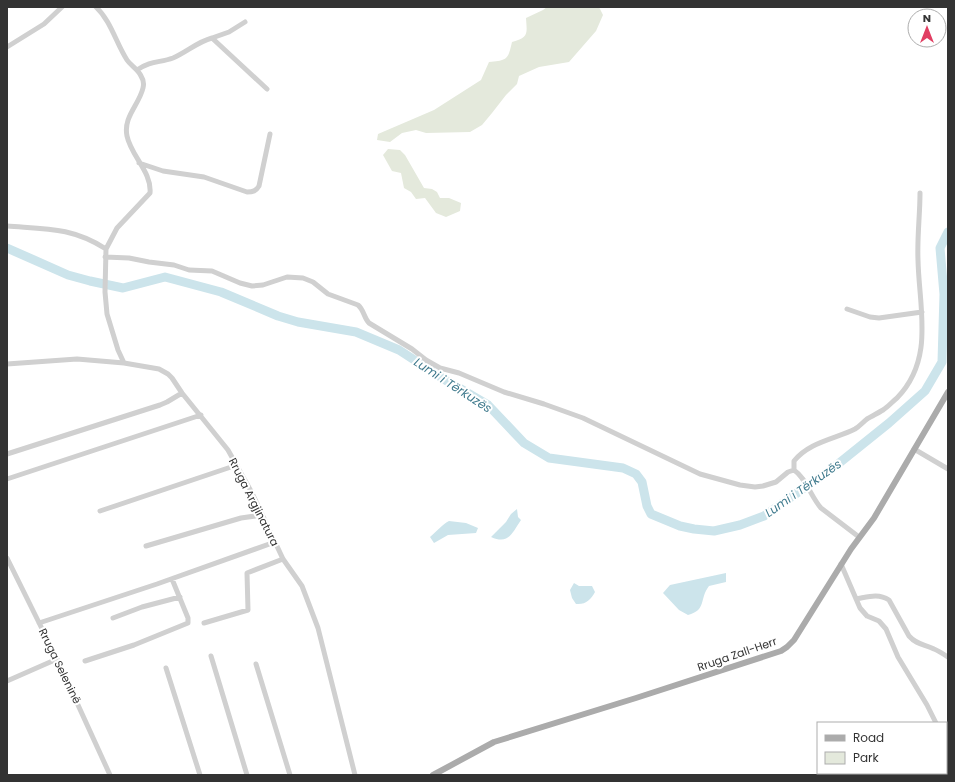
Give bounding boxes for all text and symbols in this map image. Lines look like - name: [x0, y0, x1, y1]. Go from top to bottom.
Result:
- north arrow: [907, 8, 947, 48]
- text: N: [923, 10, 931, 26]
- water label: Lumi i Tërkuzës: [411, 353, 495, 417]
- street label: Rruga Argjinatura: [225, 455, 283, 549]
- water label: Lumi i Tërkuzës: [761, 455, 845, 521]
- street label: Rruga Seleninë: [35, 626, 85, 707]
- street label: Rruga Zall-Herr: [695, 633, 779, 675]
- legend: [817, 722, 947, 774]
- text: Road: [853, 729, 884, 746]
- text: Park: [853, 749, 880, 766]

